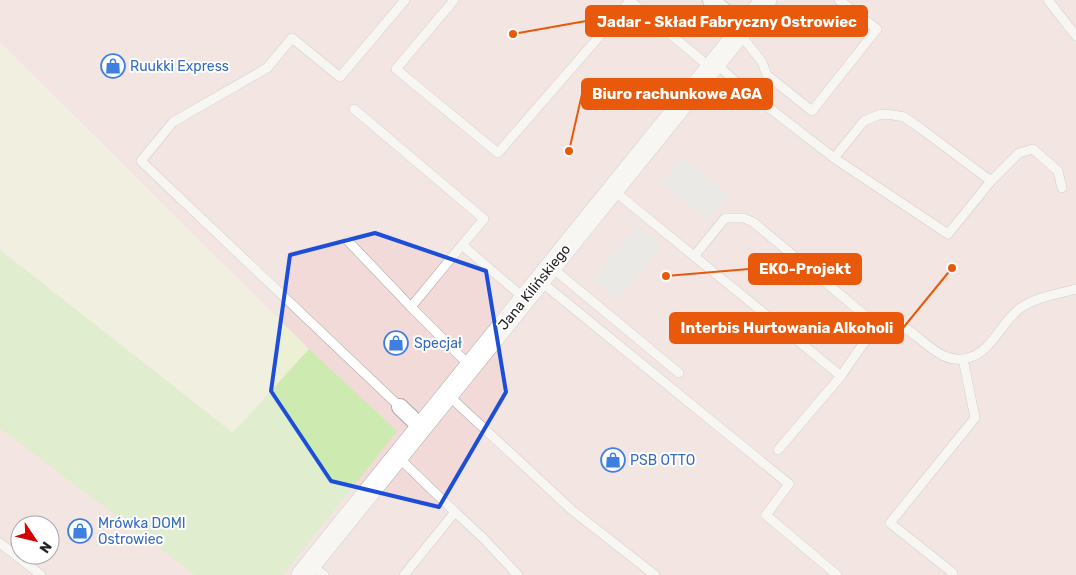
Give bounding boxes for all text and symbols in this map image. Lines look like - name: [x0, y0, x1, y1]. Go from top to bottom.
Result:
- callout: Jadar - Skład Fabryczny Ostrowiec: [586, 6, 867, 36]
- text: Jadar - Skład Fabryczny Ostrowiec: [597, 13, 857, 31]
- shop icon: Ruukki Express: [100, 53, 126, 79]
- place label: Ruukki Express: [130, 58, 229, 75]
- callout: Biuro rachunkowe AGA: [582, 79, 772, 109]
- text: Biuro rachunkowe AGA: [592, 85, 762, 103]
- street label: Jana Kilińskiego: [495, 241, 574, 334]
- callout: EKO-Projekt: [749, 254, 861, 284]
- text: EKO-Projekt: [759, 260, 851, 278]
- callout: Interbis Hurtowania Alkoholi: [670, 313, 903, 343]
- text: Interbis Hurtowania Alkoholi: [681, 319, 893, 337]
- shop icon: Specjał: [383, 330, 409, 356]
- place label: Specjał: [414, 335, 462, 352]
- shop icon: PSB OTTO: [600, 447, 626, 473]
- place label: PSB OTTO: [630, 452, 695, 469]
- north arrow: [10, 515, 60, 565]
- place label: Mrówka DOMI Ostrowiec: [98, 515, 186, 548]
- shop icon: Mrówka DOMI Ostrowiec: [67, 518, 93, 544]
- text: N: [35, 538, 55, 556]

